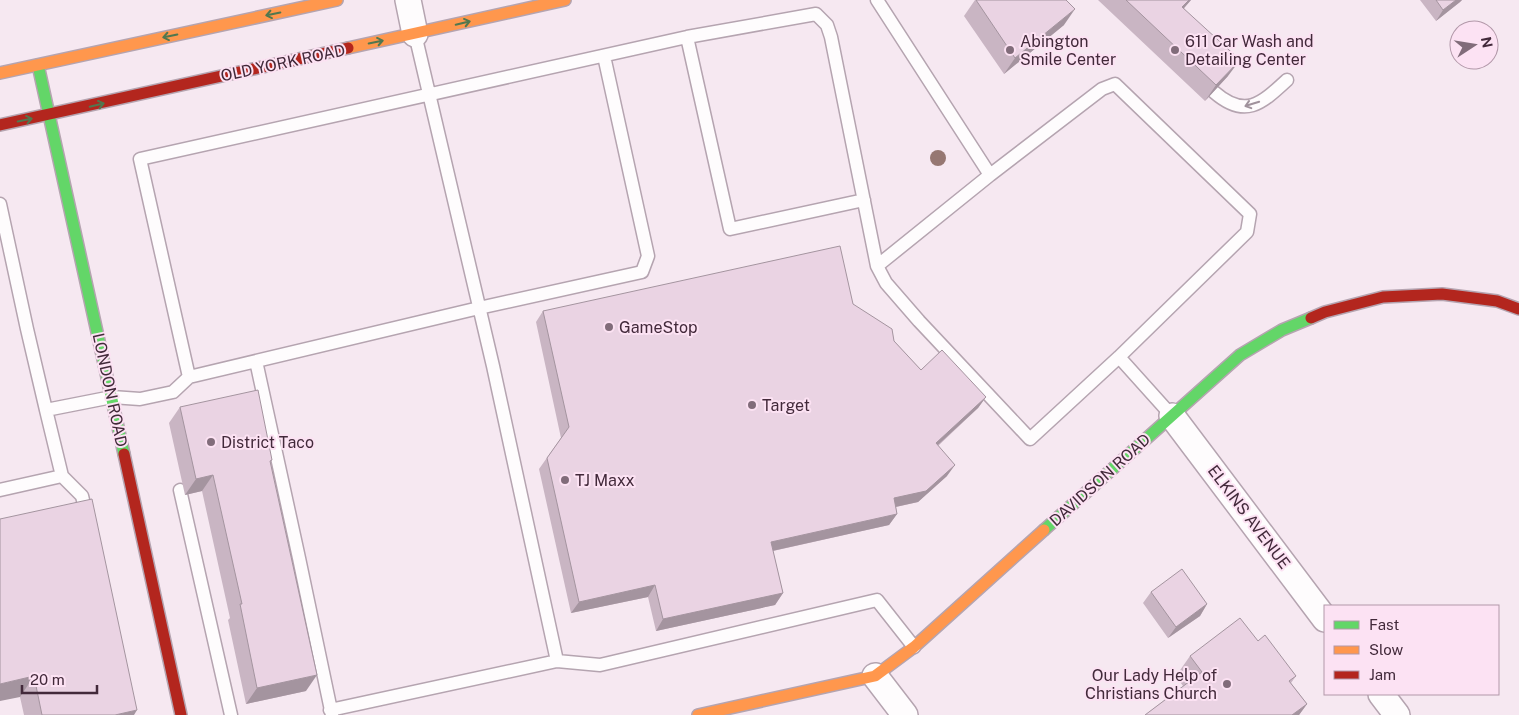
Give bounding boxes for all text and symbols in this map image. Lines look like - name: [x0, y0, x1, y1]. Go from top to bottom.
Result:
- one-way arrow: [265, 10, 281, 19]
- one-way arrow: [455, 18, 471, 27]
- north arrow: [1449, 20, 1499, 70]
- one-way arrow: [162, 32, 178, 42]
- place label: Abington Smile Center: [1020, 32, 1116, 69]
- place label: 611 Car Wash and Detailing Center: [1185, 32, 1314, 69]
- text: N: [1478, 35, 1496, 49]
- one-way arrow: [368, 37, 384, 46]
- street label: OLD YORK ROAD: [219, 41, 347, 85]
- marker: Abington Smile Center: [1004, 44, 1016, 56]
- marker: 611 Car Wash and Detailing Center: [1169, 44, 1181, 56]
- one-way arrow: [88, 99, 104, 109]
- one-way arrow: [1244, 99, 1260, 109]
- one-way arrow: [16, 115, 32, 124]
- place label: GameStop: [619, 318, 697, 337]
- marker: GameStop: [603, 321, 615, 333]
- street label: LONDON ROAD: [89, 331, 131, 449]
- place label: Target: [762, 396, 810, 415]
- marker: Target: [746, 399, 758, 411]
- street label: DAVIDSON ROAD: [1046, 430, 1154, 530]
- place label: District Taco: [221, 433, 314, 452]
- marker: District Taco: [205, 436, 217, 448]
- street label: ELKINS AVENUE: [1204, 461, 1294, 573]
- place label: TJ Maxx: [575, 471, 635, 490]
- marker: TJ Maxx: [559, 474, 571, 486]
- legend: [1324, 605, 1499, 695]
- text: Fast: [1369, 616, 1399, 633]
- text: Slow: [1369, 641, 1404, 658]
- scale bar: [22, 662, 98, 694]
- place label: Our Lady Help of Christians Church: [1085, 666, 1217, 703]
- text: Jam: [1369, 666, 1396, 683]
- text: 20 m: [30, 671, 65, 688]
- marker: Our Lady Help of Christians Church: [1221, 678, 1233, 690]

